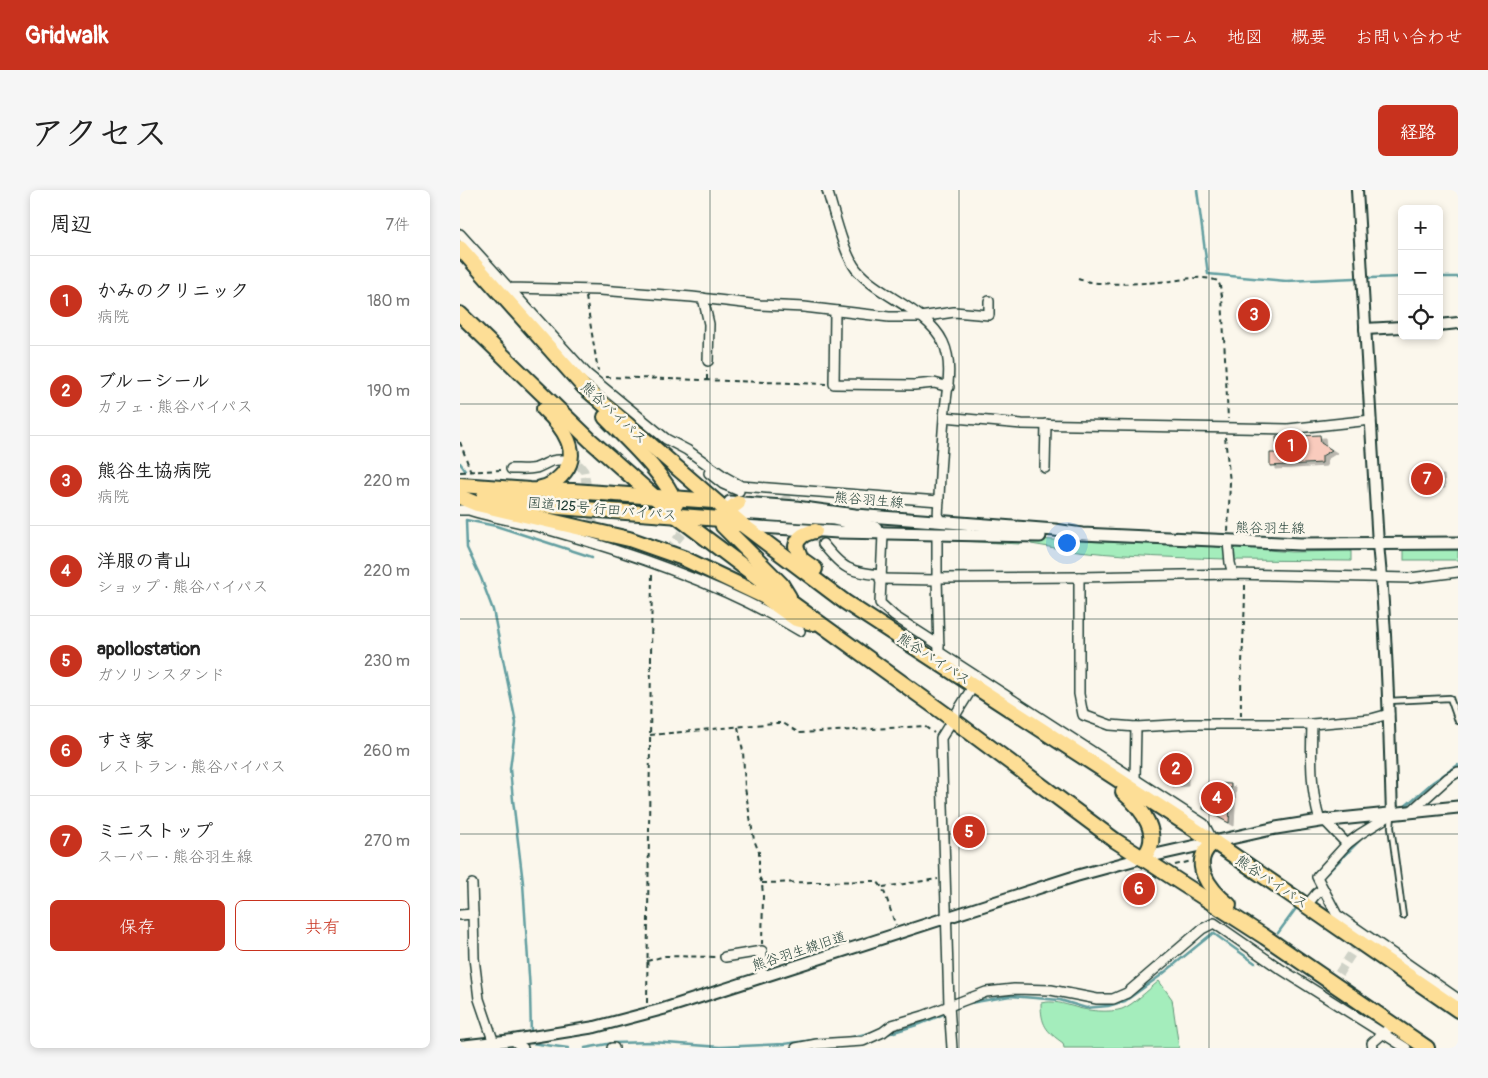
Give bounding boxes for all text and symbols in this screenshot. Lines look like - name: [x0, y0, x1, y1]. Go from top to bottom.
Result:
- text: Gridwalk: [25, 21, 109, 50]
- text: ホーム: [1146, 26, 1199, 49]
- text: 地図: [1227, 26, 1263, 49]
- text: 概要: [1291, 26, 1327, 49]
- text: お問い合わせ: [1355, 26, 1463, 49]
- button: 経路: [1378, 105, 1458, 156]
- text: アクセス: [30, 112, 168, 156]
- map controls: [1398, 205, 1443, 340]
- button: +: [1398, 205, 1443, 250]
- text: 周辺: [50, 211, 92, 238]
- text: 7件: [386, 215, 410, 235]
- button: −: [1398, 250, 1443, 295]
- text: かみのクリニック: [97, 279, 249, 303]
- text: 1: [63, 291, 69, 311]
- text: 180 m: [367, 291, 410, 311]
- button: locate: [1398, 295, 1443, 340]
- pin: 3: [1238, 296, 1270, 334]
- text: 病院: [97, 307, 129, 327]
- text: ブルーシール: [97, 369, 210, 393]
- street label: 熊谷バイパス: [578, 378, 650, 448]
- text: 2: [62, 381, 70, 401]
- text: 190 m: [367, 381, 410, 401]
- text: カフェ · 熊谷バイパス: [97, 397, 253, 417]
- pin: 1: [1275, 427, 1307, 465]
- text: 熊谷生協病院: [97, 459, 211, 483]
- pin: 7: [1411, 460, 1443, 498]
- text: 3: [62, 471, 70, 491]
- text: 220 m: [364, 471, 410, 491]
- text: 病院: [97, 487, 129, 507]
- street label: 熊谷羽生線: [833, 488, 905, 512]
- street label: 国道125号 行田バイパス: [527, 494, 677, 524]
- street label: 熊谷羽生線: [1235, 519, 1305, 537]
- your location: [1054, 530, 1080, 556]
- text: 洋服の青山: [97, 549, 192, 573]
- text: 4: [61, 561, 71, 581]
- text: 220 m: [364, 561, 410, 581]
- text: ショップ · 熊谷バイパス: [97, 577, 268, 597]
- street label: 熊谷バイパス: [894, 629, 974, 689]
- text: apollostation: [97, 637, 200, 661]
- text: 5: [62, 651, 70, 671]
- text: 230 m: [364, 651, 410, 671]
- text: ガソリンスタンド: [97, 665, 225, 685]
- text: すき家: [97, 729, 154, 753]
- text: 6: [61, 741, 71, 761]
- text: 260 m: [363, 741, 410, 761]
- pin: 2: [1160, 750, 1192, 788]
- text: レストラン · 熊谷バイパス: [97, 757, 286, 777]
- pin: 4: [1201, 779, 1233, 817]
- pin: 5: [953, 813, 985, 851]
- text: ミニストップ: [97, 819, 213, 843]
- text: 7: [62, 831, 70, 851]
- text: 270 m: [364, 831, 410, 851]
- text: スーパー · 熊谷羽生線: [97, 847, 252, 867]
- street label: 熊谷バイパス: [1233, 852, 1311, 912]
- pin: 6: [1123, 870, 1155, 908]
- button: 保存: [50, 900, 225, 951]
- button: 共有: [235, 900, 410, 951]
- street label: 熊谷羽生線旧道: [750, 928, 848, 974]

